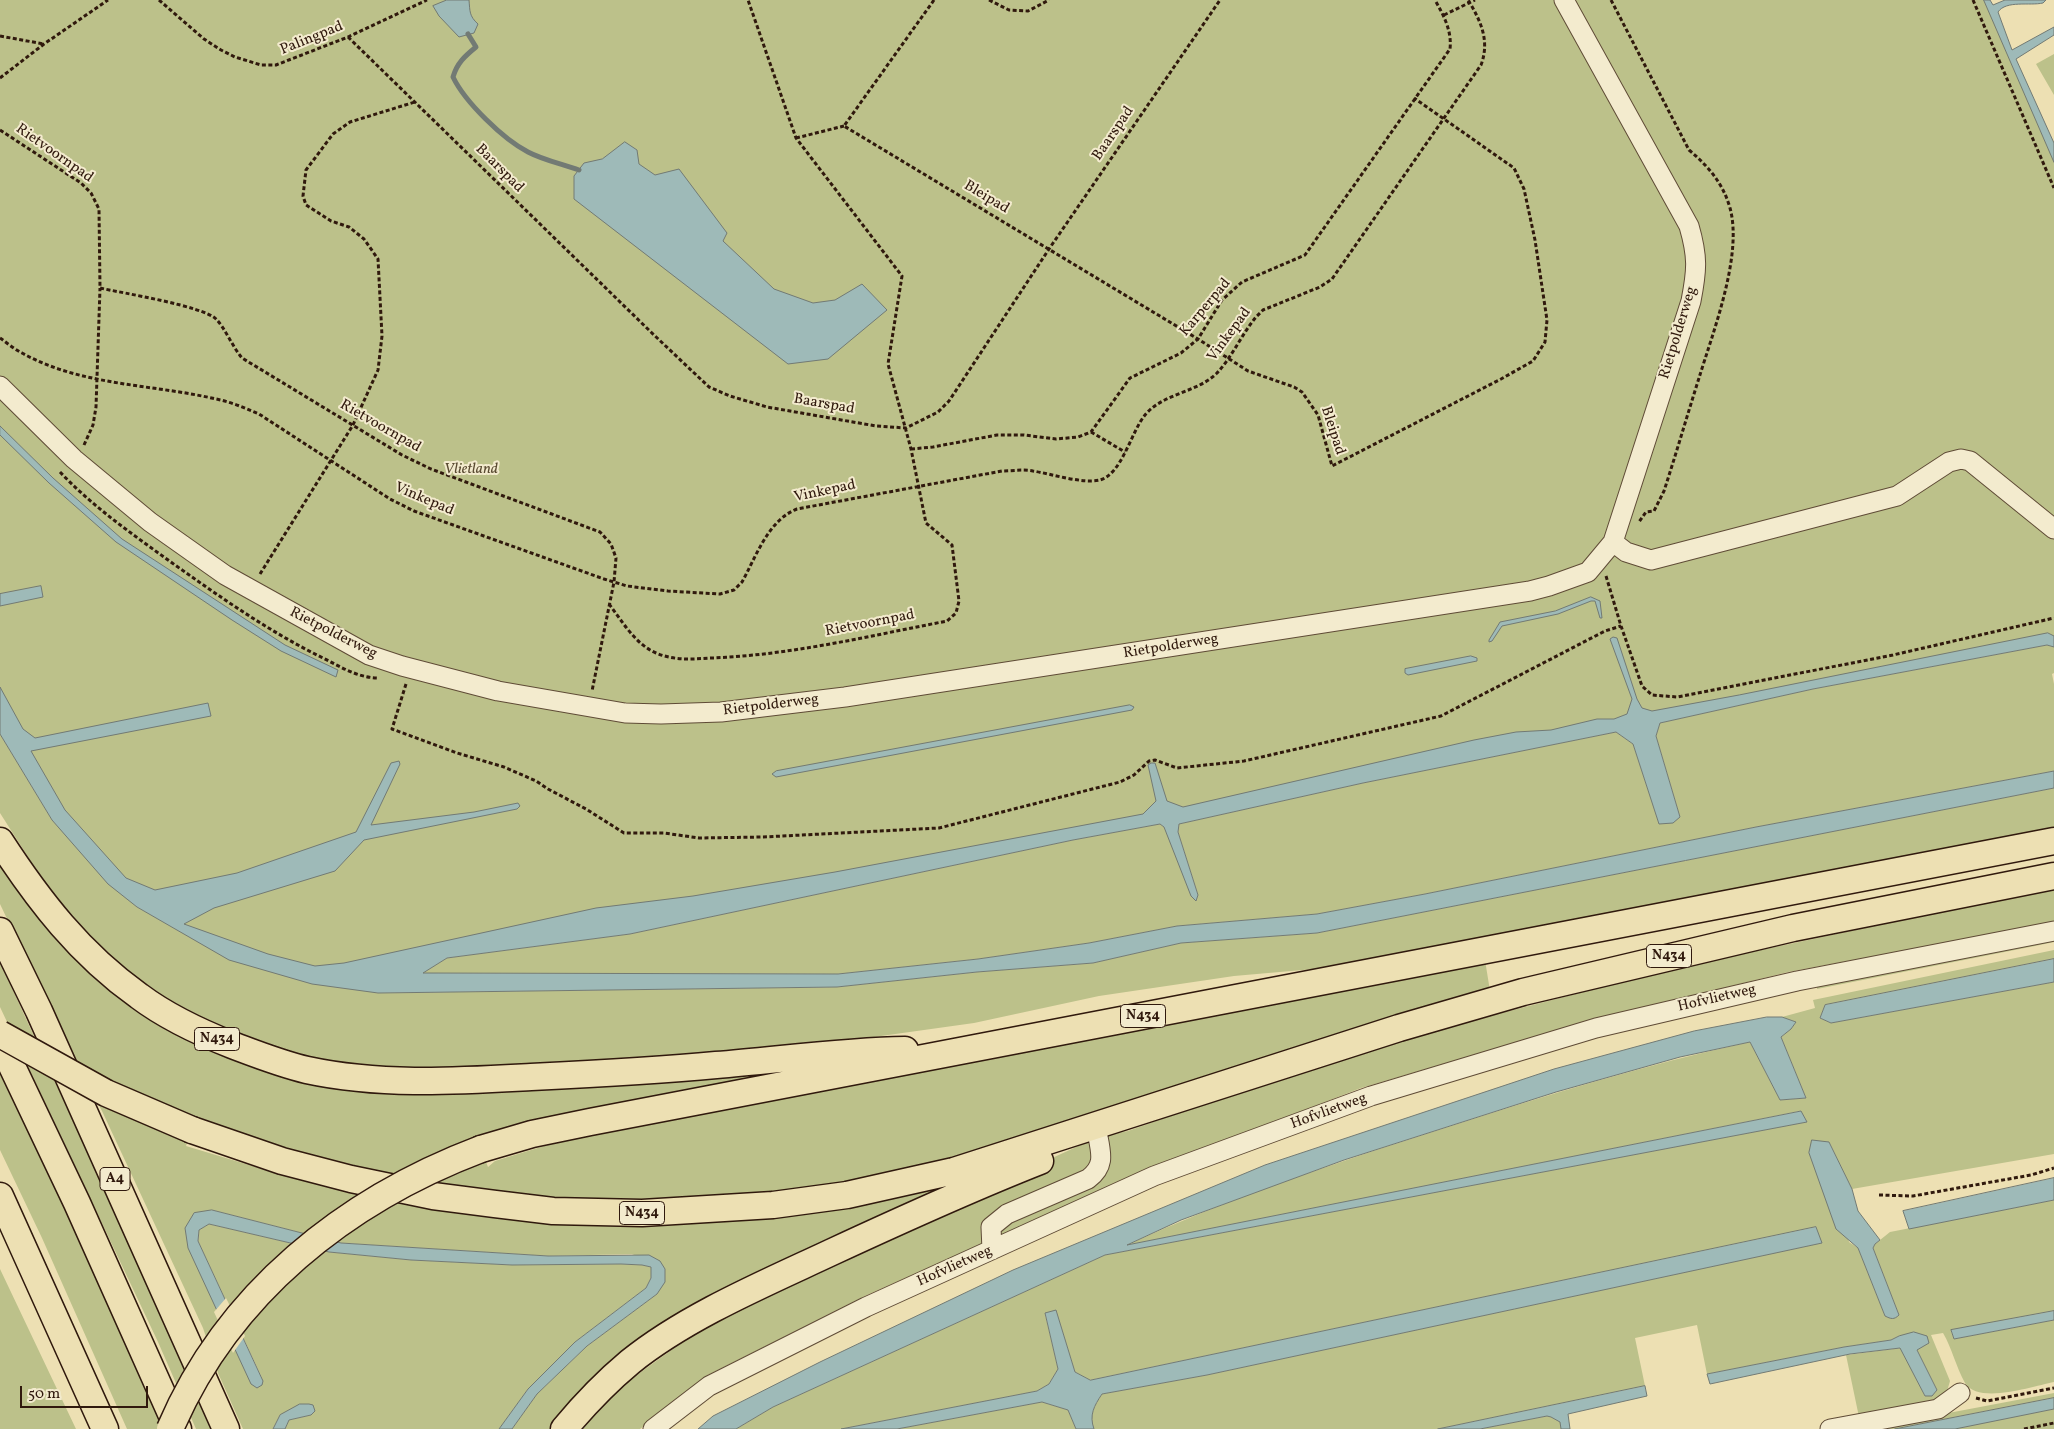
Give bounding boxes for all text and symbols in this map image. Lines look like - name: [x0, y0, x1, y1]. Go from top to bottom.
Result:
- street label: Palingpad: [278, 18, 346, 60]
- street label: Baarspad: [1089, 103, 1139, 165]
- street label: Rietvoornpad: [12, 121, 96, 187]
- street label: Baarspad: [471, 141, 527, 197]
- street label: Bleipad: [960, 177, 1012, 219]
- street label: Karperpad: [1176, 275, 1236, 341]
- street label: Rietpolderweg: [1656, 284, 1702, 382]
- street label: Vinkepad: [1204, 304, 1256, 366]
- street label: Baarspad: [792, 391, 856, 419]
- street label: Rietvoornpad: [336, 397, 424, 457]
- street label: Bleipad: [1316, 404, 1348, 458]
- park label: Vlietland: [444, 461, 498, 479]
- street label: Vinkepad: [793, 477, 857, 507]
- street label: Vinkepad: [392, 479, 456, 521]
- street label: Rietpolderweg: [286, 604, 380, 664]
- street label: Rietvoornpad: [824, 607, 916, 641]
- street label: Rietpolderweg: [1122, 631, 1220, 663]
- street label: Rietpolderweg: [722, 691, 820, 721]
- road number: N434: [1646, 944, 1692, 968]
- street label: Hofvlietweg: [1676, 981, 1758, 1017]
- road number: N434: [1120, 1004, 1166, 1028]
- road number: N434: [194, 1028, 240, 1050]
- street label: Hofvlietweg: [1288, 1090, 1370, 1134]
- road number: A4: [100, 1168, 130, 1190]
- road number: N434: [620, 1202, 664, 1224]
- street label: Hofvlietweg: [915, 1243, 995, 1291]
- scale bar: [22, 1376, 150, 1408]
- text: 50 m: [28, 1384, 60, 1405]

